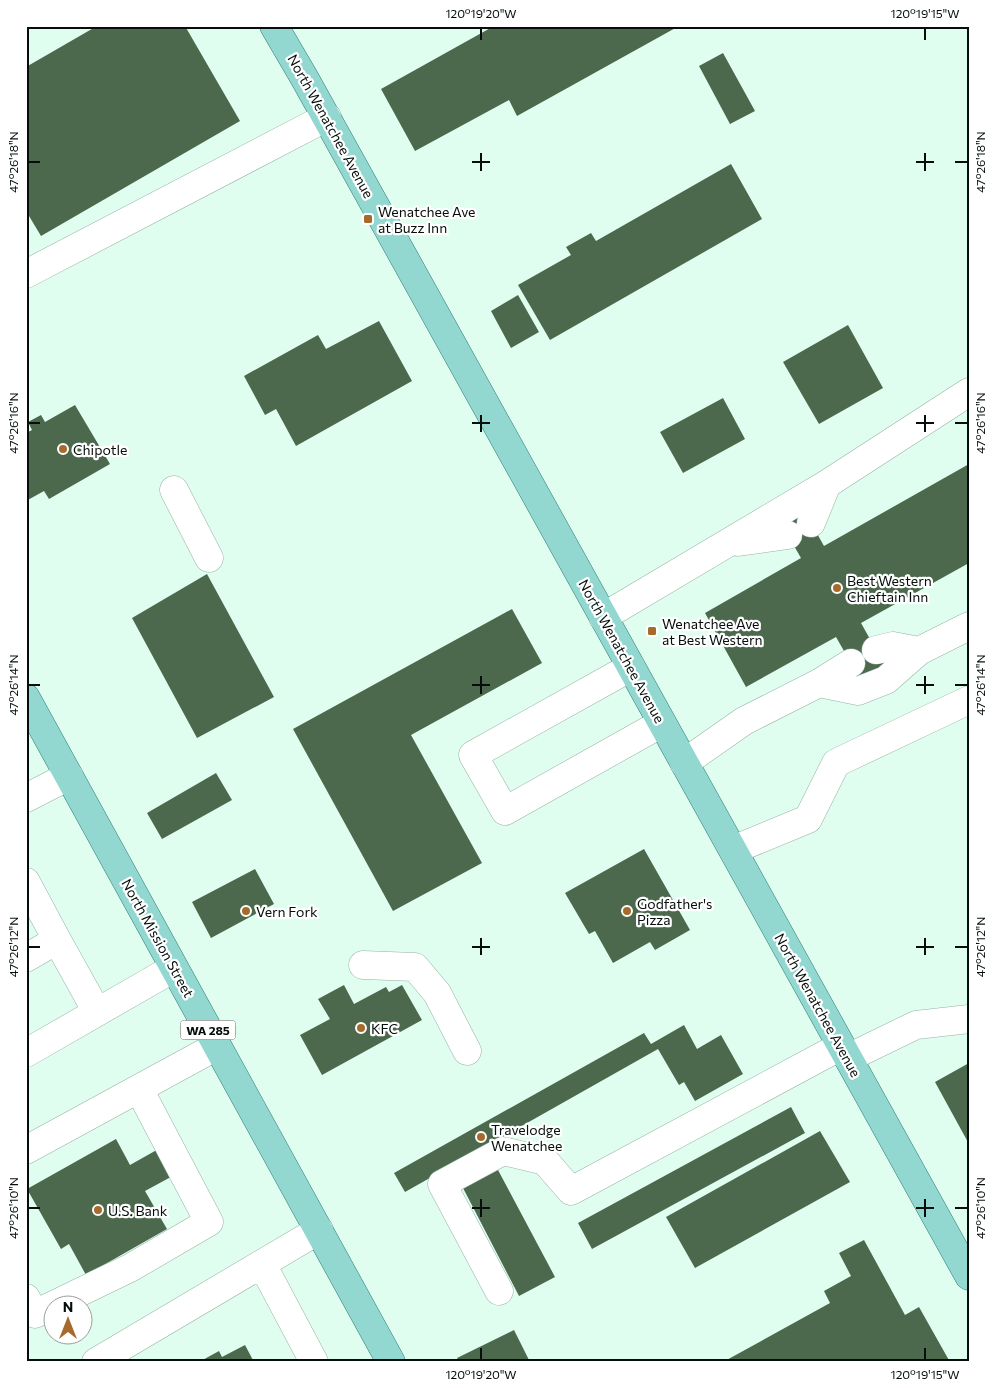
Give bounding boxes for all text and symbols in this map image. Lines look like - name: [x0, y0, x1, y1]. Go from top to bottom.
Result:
- text: 120°19'20"W: [445, 6, 517, 20]
- text: 120°19'15"W: [891, 6, 959, 20]
- street label: North Wenatchee Avenue: [284, 51, 378, 201]
- text: 47°26'18"N: [6, 131, 20, 193]
- text: 47°26'18"N: [973, 131, 987, 193]
- place label: Wenatchee Ave at Buzz Inn: [378, 203, 476, 236]
- marker: Wenatchee Ave at Buzz Inn: [362, 213, 374, 225]
- text: 47°26'16"N: [6, 392, 20, 454]
- text: 47°26'16"N: [973, 392, 987, 454]
- place label: Chipotle: [73, 441, 127, 458]
- marker: Chipotle: [57, 443, 69, 455]
- place label: Best Western Chieftain Inn: [847, 572, 932, 605]
- street label: North Wenatchee Avenue: [575, 576, 669, 726]
- marker: Best Western Chieftain Inn: [831, 582, 843, 594]
- place label: Wenatchee Ave at Best Western: [662, 615, 763, 648]
- marker: Wenatchee Ave at Best Western: [646, 625, 658, 637]
- text: 47°26'14"N: [6, 654, 20, 716]
- text: 47°26'14"N: [973, 654, 987, 716]
- street label: North Mission Street: [118, 876, 198, 1000]
- place label: Godfather's Pizza: [637, 895, 712, 928]
- place label: Vern Fork: [256, 903, 318, 920]
- marker: Vern Fork: [240, 905, 252, 917]
- marker: Godfather's Pizza: [621, 905, 633, 917]
- text: 47°26'12"N: [6, 917, 20, 977]
- text: 47°26'12"N: [973, 917, 987, 977]
- street label: North Wenatchee Avenue: [771, 930, 865, 1080]
- road number: WA 285: [180, 1020, 236, 1040]
- place label: KFC: [371, 1020, 398, 1037]
- marker: KFC: [355, 1022, 367, 1034]
- place label: Travelodge Wenatchee: [491, 1121, 562, 1154]
- marker: Travelodge Wenatchee: [475, 1131, 487, 1143]
- text: 47°26'10"N: [6, 1177, 20, 1239]
- text: 47°26'10"N: [973, 1177, 987, 1239]
- place label: U.S. Bank: [108, 1202, 168, 1219]
- marker: U.S. Bank: [92, 1204, 104, 1216]
- north arrow: [42, 1296, 92, 1346]
- text: N: [63, 1298, 73, 1315]
- text: 120°19'20"W: [445, 1367, 517, 1381]
- text: 120°19'15"W: [891, 1367, 959, 1381]

